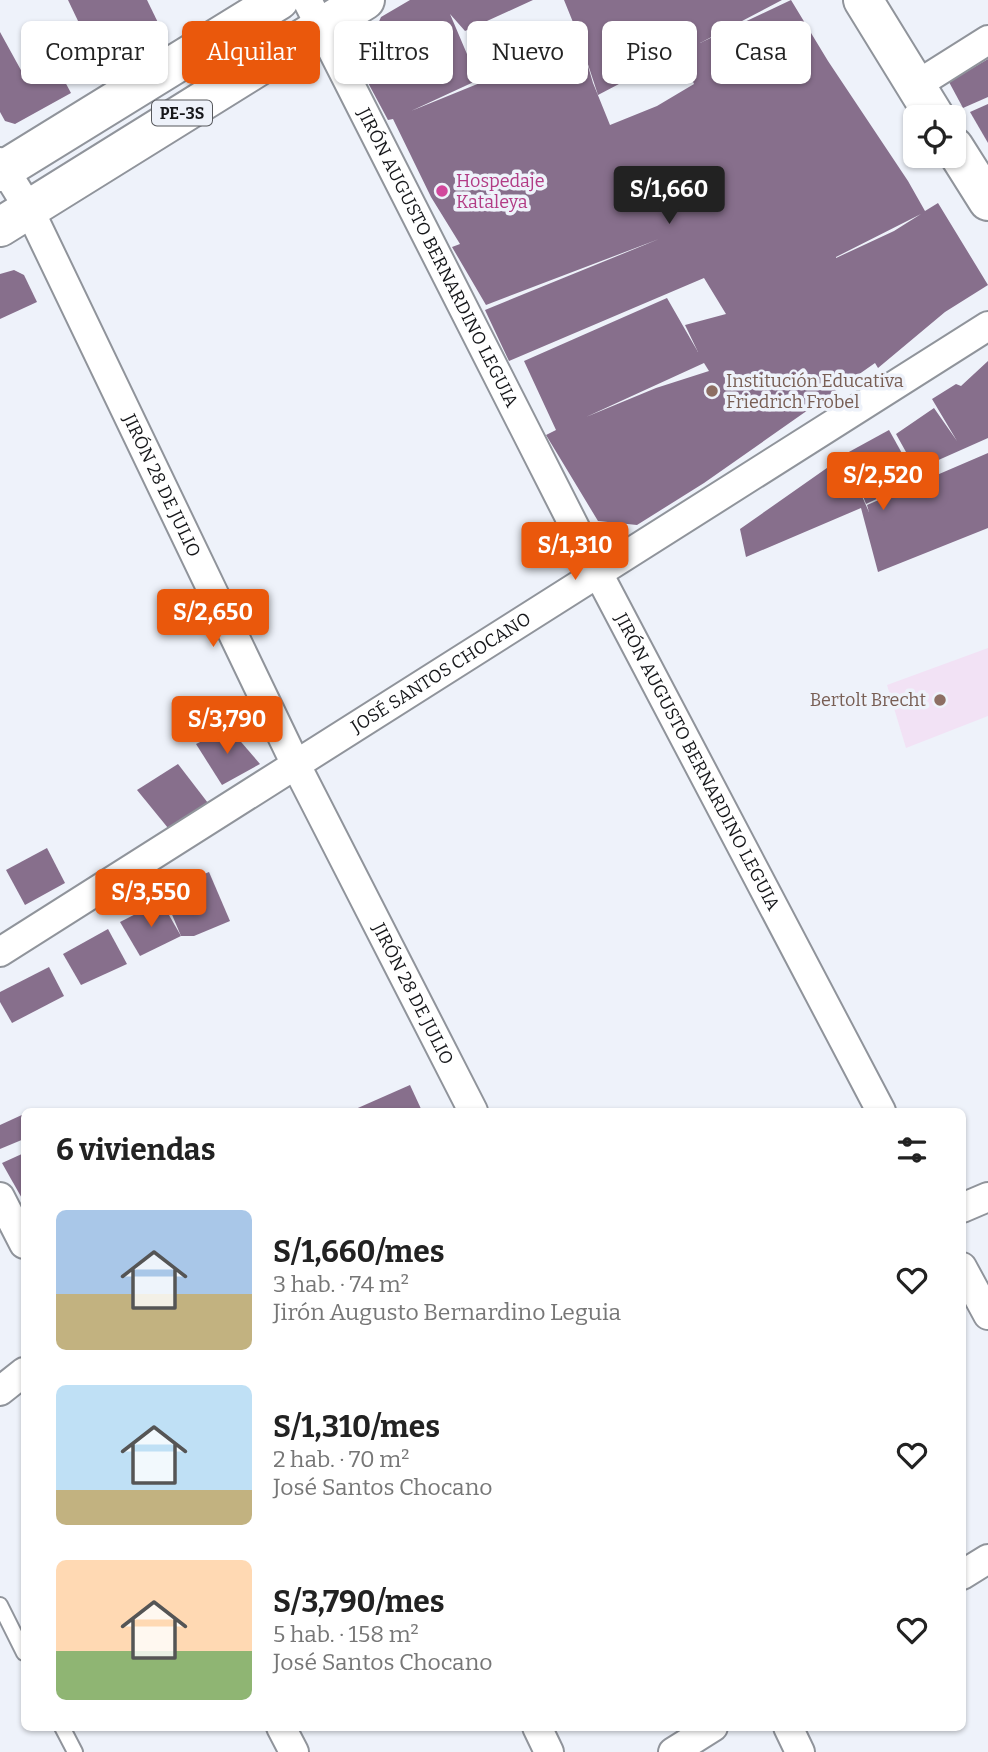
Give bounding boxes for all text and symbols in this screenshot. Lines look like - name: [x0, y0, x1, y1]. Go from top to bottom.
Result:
- chip: Comprar: [21, 21, 168, 84]
- chip: Alquilar: [182, 21, 320, 84]
- chip: Filtros: [334, 21, 453, 84]
- chip: Nuevo: [467, 21, 588, 84]
- chip: Piso: [602, 21, 697, 84]
- chip: Casa: [711, 21, 811, 84]
- road number: PE-3S: [152, 100, 212, 125]
- street label: JIRÓN AUGUSTO BERNARDINO LEGUIA: [352, 103, 523, 411]
- map controls: [903, 105, 966, 168]
- button: locate: [903, 105, 966, 168]
- pin: S/1,660: [604, 166, 734, 226]
- place label: Hospedaje Kataleya: [456, 170, 545, 213]
- text: S/1,660: [630, 175, 708, 203]
- marker: Hospedaje Kataleya: [434, 183, 450, 199]
- place label: Institución Educativa Friedrich Frobel: [726, 370, 904, 413]
- marker: Institución Educativa Friedrich Frobel: [704, 383, 720, 399]
- street label: JIRÓN 28 DE JULIO: [118, 410, 205, 561]
- pin: S/2,520: [818, 452, 948, 512]
- text: S/2,520: [843, 461, 923, 489]
- pin: S/1,310: [510, 522, 640, 582]
- text: S/1,310: [537, 531, 613, 559]
- pin: S/2,650: [148, 590, 278, 649]
- text: S/2,650: [173, 598, 253, 626]
- street label: JOSÉ SANTOS CHOCANO: [346, 607, 535, 738]
- street label: JIRÓN AUGUSTO BERNARDINO LEGUIA: [610, 609, 785, 914]
- place label: Bertolt Brecht: [810, 689, 926, 711]
- marker: Bertolt Brecht: [932, 692, 948, 708]
- pin: S/3,790: [162, 696, 292, 756]
- text: S/3,790: [188, 705, 266, 733]
- pin: S/3,550: [86, 870, 216, 929]
- text: S/3,550: [111, 878, 191, 906]
- street label: JIRÓN 28 DE JULIO: [367, 918, 458, 1068]
- icon: filters: [893, 1131, 931, 1169]
- text: 6 viviendas: [56, 1132, 215, 1168]
- text: S/1,660/mes: [273, 1234, 444, 1270]
- icon: home: [112, 1238, 196, 1322]
- icon: heart: [893, 1261, 931, 1299]
- text: 3 hab. · 74 m²: [273, 1270, 409, 1298]
- text: Jirón Augusto Bernardino Leguia: [273, 1298, 621, 1326]
- text: S/1,310/mes: [273, 1409, 440, 1445]
- icon: home: [112, 1413, 196, 1497]
- icon: heart: [893, 1436, 931, 1474]
- text: 2 hab. · 70 m²: [273, 1445, 409, 1473]
- text: José Santos Chocano: [273, 1473, 492, 1501]
- text: S/3,790/mes: [273, 1584, 445, 1620]
- icon: home: [112, 1588, 196, 1672]
- icon: heart: [893, 1611, 931, 1649]
- text: 5 hab. · 158 m²: [273, 1620, 419, 1648]
- text: José Santos Chocano: [273, 1648, 492, 1676]

